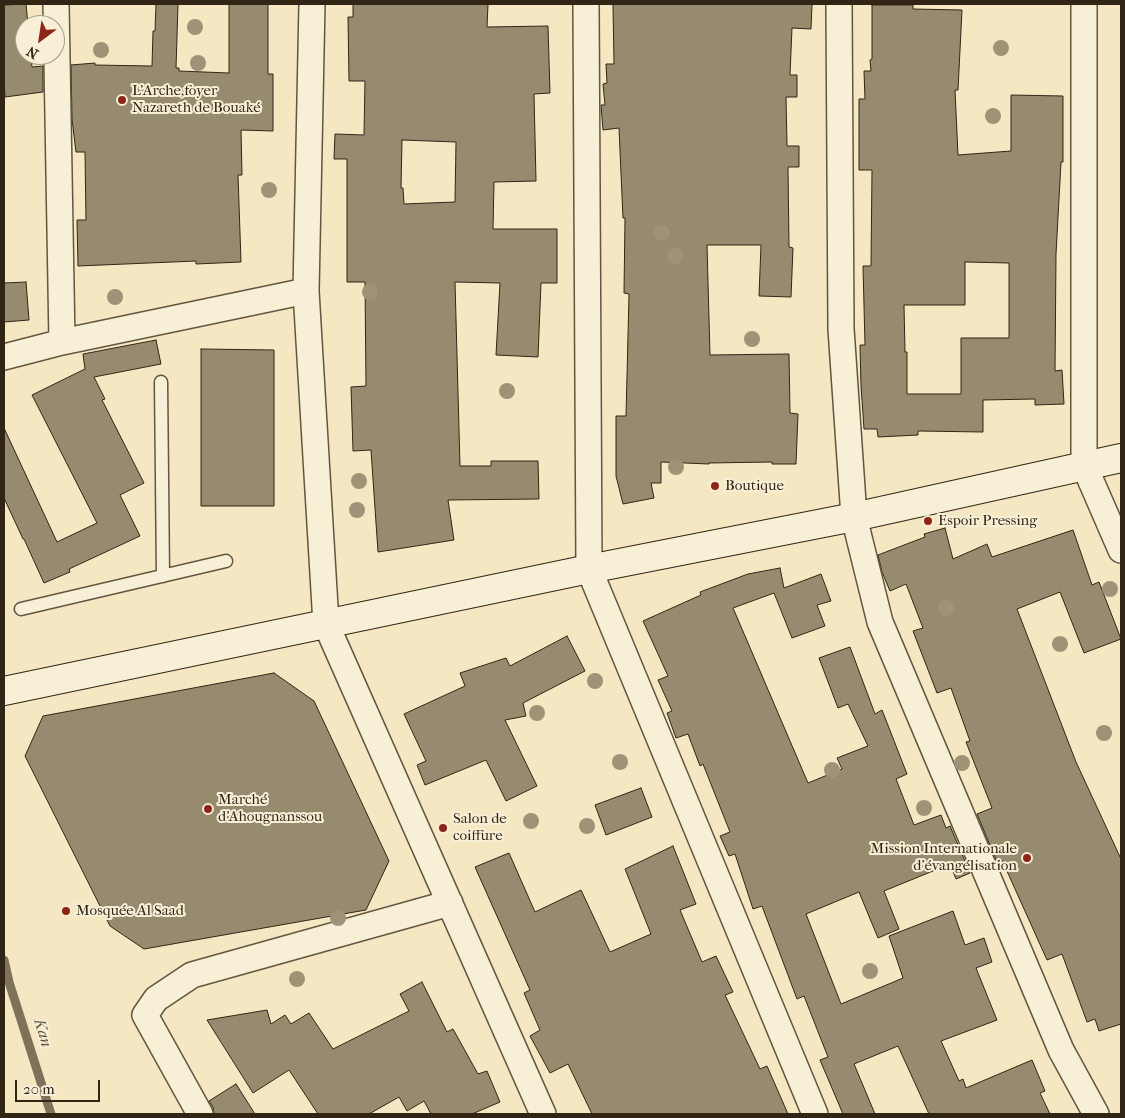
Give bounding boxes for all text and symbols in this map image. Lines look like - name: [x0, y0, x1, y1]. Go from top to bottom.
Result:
- north arrow: [15, 15, 65, 65]
- text: N: [24, 42, 41, 62]
- place label: L'Arche,foyer Nazareth de Bouaké: [132, 82, 261, 117]
- marker: L'Arche,foyer Nazareth de Bouaké: [116, 94, 128, 106]
- place label: Boutique: [725, 477, 784, 495]
- marker: Boutique: [709, 480, 721, 492]
- place label: Espoir Pressing: [938, 512, 1037, 530]
- marker: Espoir Pressing: [922, 515, 934, 527]
- place label: Marché d'Ahougnanssou: [218, 791, 322, 826]
- marker: Marché d'Ahougnanssou: [202, 803, 214, 815]
- place label: Salon de coiffure: [453, 810, 507, 845]
- marker: Salon de coiffure: [437, 822, 449, 834]
- place label: Mission Internationale d'évangélisation: [871, 840, 1017, 875]
- marker: Mission Internationale d'évangélisation: [1021, 852, 1033, 864]
- place label: Mosquée Al Saad: [76, 902, 184, 920]
- marker: Mosquée Al Saad: [60, 905, 72, 917]
- water label: Kan: [29, 1016, 55, 1050]
- scale bar: [18, 1070, 102, 1102]
- text: 20 m: [23, 1080, 55, 1098]

